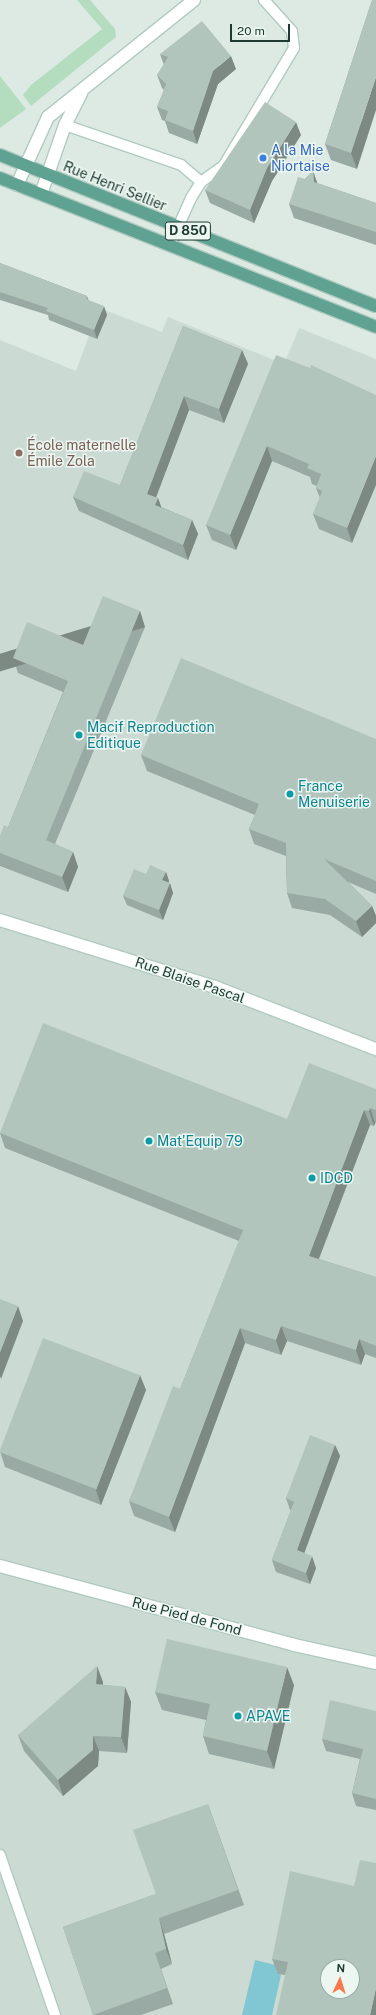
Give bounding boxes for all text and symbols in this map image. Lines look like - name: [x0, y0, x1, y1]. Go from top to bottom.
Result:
- scale bar: [232, 16, 292, 42]
- text: 20 m: [237, 24, 265, 38]
- place label: A la Mie Niortaise: [271, 142, 330, 174]
- marker: A la Mie Niortaise: [258, 153, 268, 163]
- street label: Rue Henri Sellier: [61, 158, 169, 214]
- road number: D 850: [164, 220, 212, 242]
- place label: École maternelle Émile Zola: [27, 437, 136, 470]
- marker: École maternelle Émile Zola: [14, 448, 24, 458]
- place label: Macif Reproduction Editique: [87, 719, 214, 752]
- marker: Macif Reproduction Editique: [74, 730, 84, 740]
- place label: France Menuiserie: [298, 778, 370, 810]
- marker: France Menuiserie: [285, 789, 295, 799]
- street label: Rue Blaise Pascal: [133, 953, 247, 1007]
- place label: Mat'Equip 79: [157, 1133, 243, 1149]
- marker: Mat'Equip 79: [144, 1136, 154, 1146]
- place label: IDCD: [320, 1170, 353, 1186]
- marker: IDCD: [307, 1173, 317, 1183]
- street label: Rue Pied de Fond: [130, 1593, 244, 1639]
- place label: APAVE: [246, 1708, 290, 1724]
- marker: APAVE: [233, 1711, 243, 1721]
- north arrow: [320, 1959, 360, 1999]
- text: N: [336, 1962, 345, 1974]

